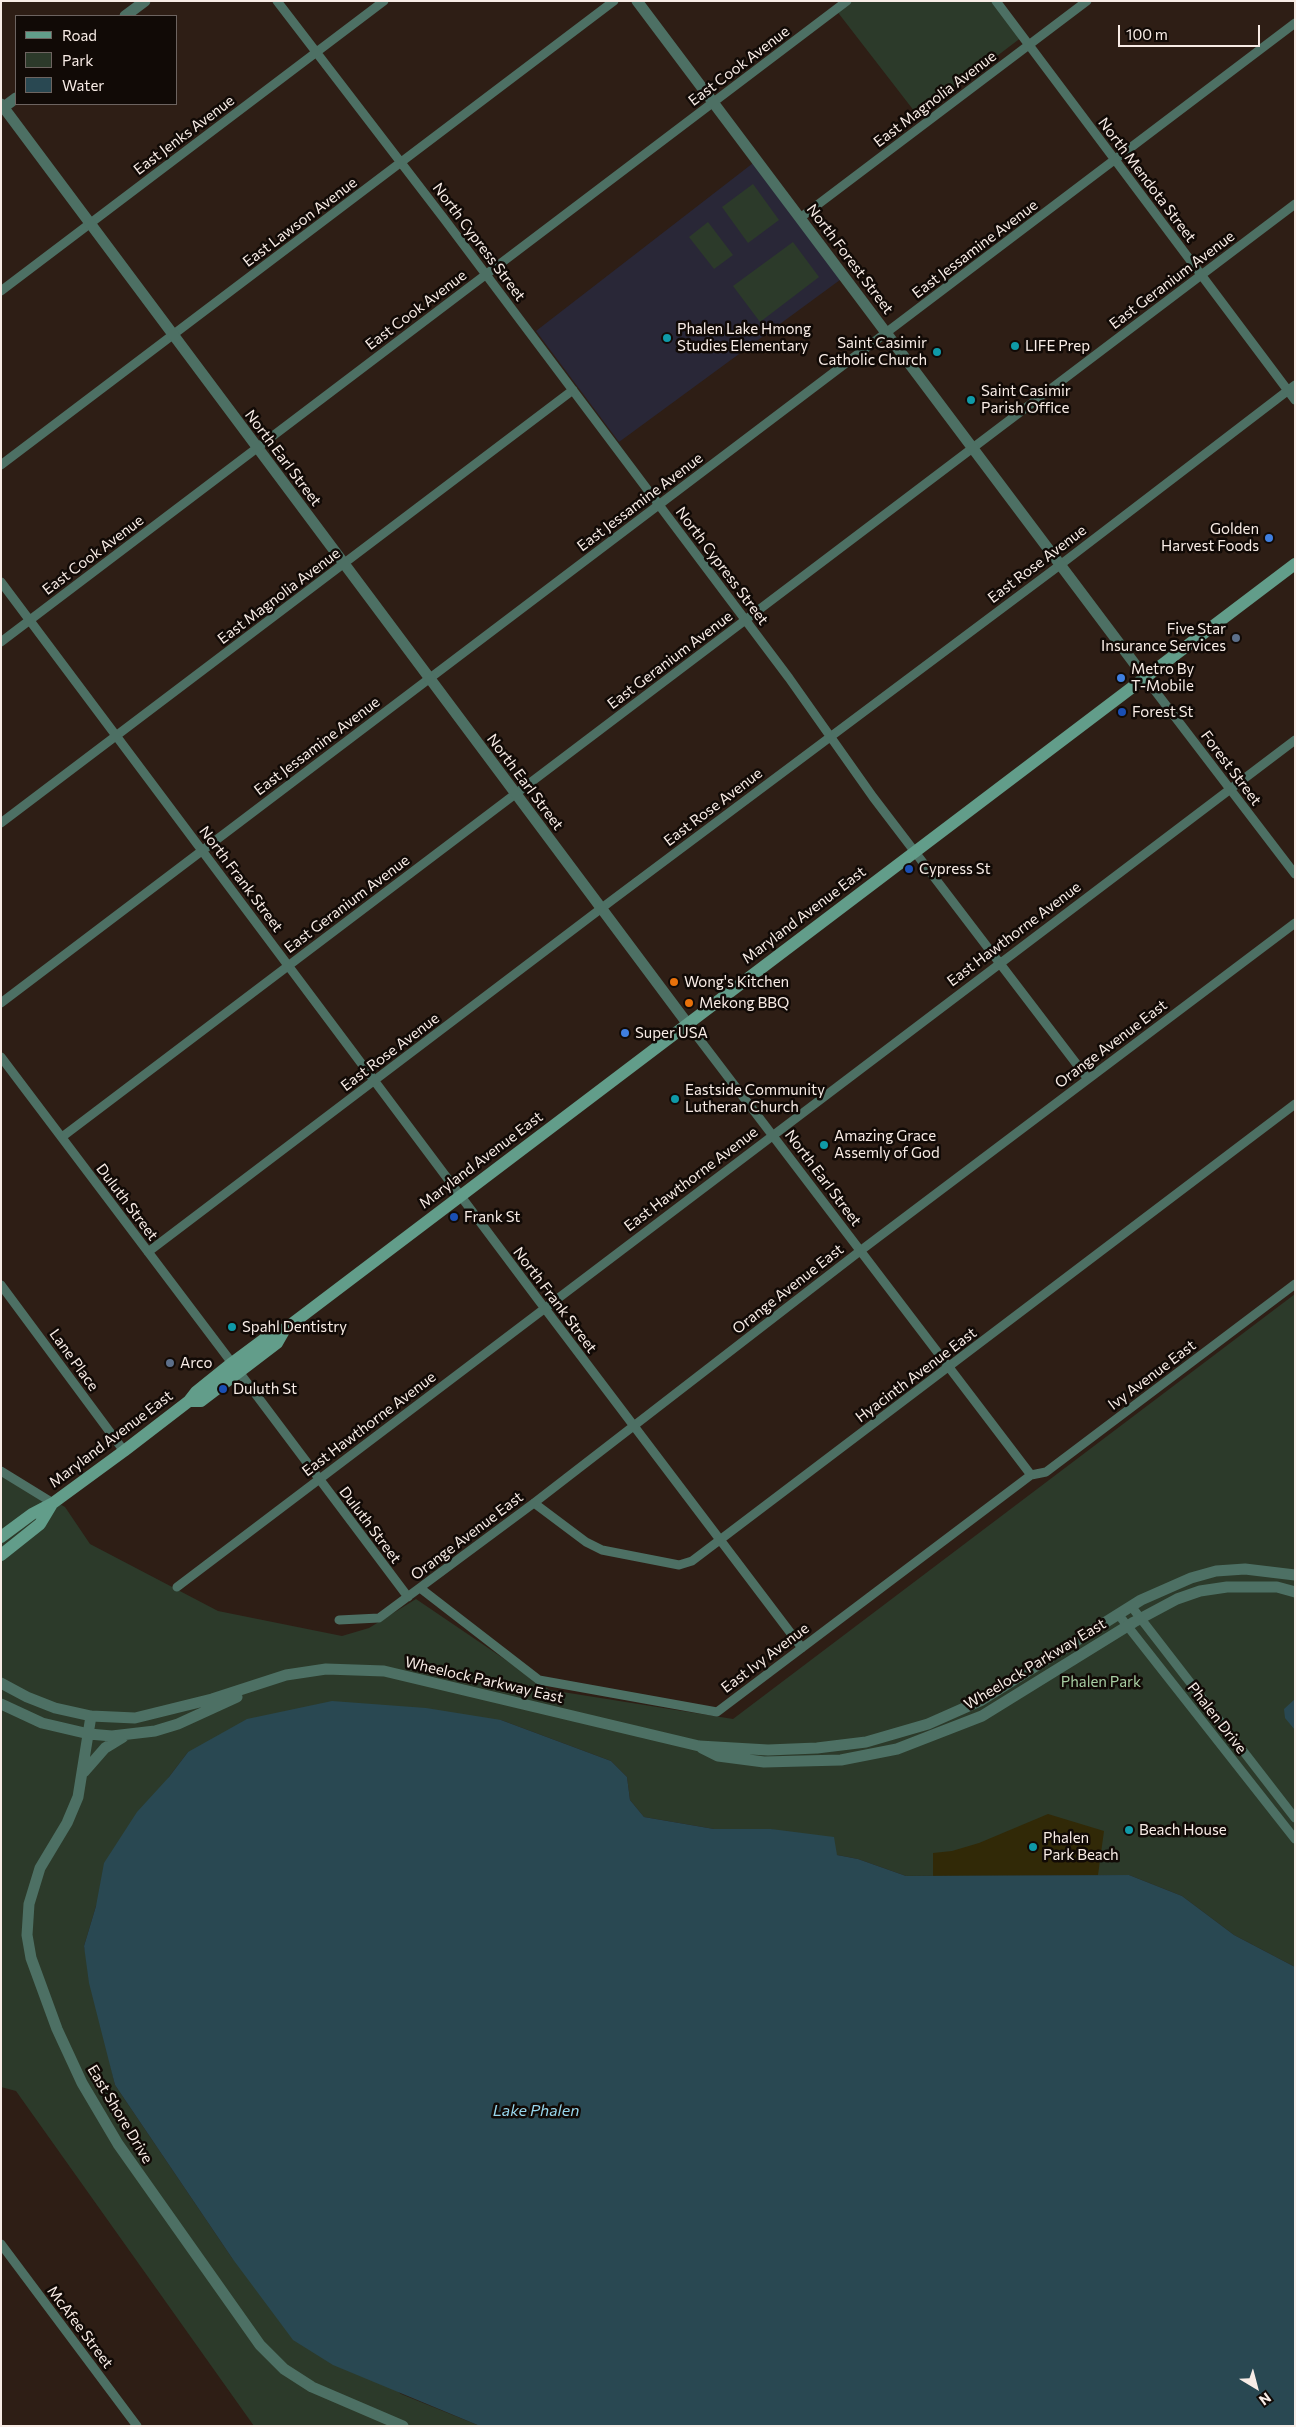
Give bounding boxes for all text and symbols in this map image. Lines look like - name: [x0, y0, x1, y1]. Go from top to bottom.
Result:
- legend: [15, 15, 178, 105]
- scale bar: [1121, 15, 1264, 47]
- street label: East Cook Avenue: [685, 22, 793, 110]
- text: 100 m: [1126, 25, 1168, 43]
- text: Road: [62, 26, 97, 44]
- street label: East Magnolia Avenue: [870, 47, 1000, 151]
- text: Park: [62, 51, 93, 69]
- text: Water: [62, 76, 104, 94]
- street label: East Jenks Avenue: [130, 91, 238, 179]
- street label: North Mendota Street: [1094, 114, 1200, 246]
- street label: East Lawson Avenue: [239, 173, 361, 271]
- street label: North Cypress Street: [429, 179, 529, 305]
- street label: East Jessamine Avenue: [909, 196, 1041, 302]
- street label: North Forest Street: [803, 200, 897, 318]
- street label: East Geranium Avenue: [1106, 227, 1238, 333]
- street label: East Cook Avenue: [362, 266, 470, 354]
- place label: Phalen Lake Hmong Studies Elementary: [677, 320, 811, 355]
- marker: Phalen Lake Hmong Studies Elementary: [661, 332, 673, 344]
- place label: Saint Casimir Catholic Church: [818, 334, 927, 369]
- place label: LIFE Prep: [1025, 337, 1090, 355]
- marker: LIFE Prep: [1009, 340, 1021, 352]
- marker: Saint Casimir Catholic Church: [931, 346, 943, 358]
- place label: Saint Casimir Parish Office: [981, 382, 1071, 417]
- marker: Saint Casimir Parish Office: [965, 394, 977, 406]
- street label: North Earl Street: [241, 406, 325, 510]
- street label: East Jessamine Avenue: [574, 449, 706, 555]
- street label: North Cypress Street: [672, 503, 772, 629]
- street label: East Cook Avenue: [39, 511, 147, 599]
- place label: Golden Harvest Foods: [1161, 520, 1259, 555]
- street label: East Rose Avenue: [984, 521, 1090, 607]
- marker: Golden Harvest Foods: [1263, 532, 1275, 544]
- street label: East Magnolia Avenue: [214, 544, 344, 648]
- street label: East Geranium Avenue: [604, 607, 736, 713]
- place label: Five Star Insurance Services: [1101, 620, 1226, 655]
- marker: Five Star Insurance Services: [1230, 632, 1242, 644]
- place label: Metro By T-Mobile: [1131, 660, 1194, 695]
- marker: Metro By T-Mobile: [1115, 672, 1127, 684]
- street label: East Jessamine Avenue: [251, 693, 383, 799]
- place label: Forest St: [1132, 703, 1193, 721]
- marker: Forest St: [1116, 706, 1128, 718]
- street label: Forest Street: [1197, 727, 1265, 809]
- street label: North Earl Street: [483, 730, 567, 834]
- street label: East Rose Avenue: [660, 764, 766, 850]
- street label: North Frank Street: [195, 822, 287, 936]
- street label: East Geranium Avenue: [281, 851, 413, 957]
- place label: Cypress St: [919, 860, 991, 878]
- street label: Maryland Avenue East: [739, 863, 869, 967]
- marker: Cypress St: [903, 863, 915, 875]
- street label: East Hawthorne Avenue: [944, 878, 1084, 990]
- place label: Wong's Kitchen: [684, 973, 789, 991]
- marker: Wong's Kitchen: [668, 976, 680, 988]
- place label: Mekong BBQ: [699, 994, 789, 1012]
- street label: Orange Avenue East: [1051, 996, 1171, 1092]
- marker: Mekong BBQ: [683, 997, 695, 1009]
- street label: East Rose Avenue: [337, 1009, 443, 1095]
- place label: Super USA: [635, 1024, 708, 1042]
- marker: Super USA: [619, 1027, 631, 1039]
- place label: Eastside Community Lutheran Church: [685, 1081, 825, 1116]
- marker: Eastside Community Lutheran Church: [669, 1093, 681, 1105]
- street label: Maryland Avenue East: [416, 1108, 546, 1212]
- street label: East Hawthorne Avenue: [621, 1123, 761, 1235]
- street label: North Earl Street: [781, 1126, 865, 1230]
- place label: Amazing Grace Assemly of God: [834, 1127, 940, 1162]
- marker: Amazing Grace Assemly of God: [818, 1139, 830, 1151]
- street label: Duluth Street: [92, 1160, 162, 1244]
- place label: Frank St: [464, 1208, 520, 1226]
- marker: Frank St: [448, 1211, 460, 1223]
- street label: Orange Avenue East: [729, 1240, 847, 1338]
- street label: North Frank Street: [509, 1243, 601, 1357]
- place label: Spahl Dentistry: [242, 1318, 347, 1336]
- marker: Spahl Dentistry: [226, 1321, 238, 1333]
- street label: Hyacinth Avenue East: [852, 1324, 980, 1426]
- street label: Lane Place: [45, 1326, 103, 1394]
- street label: Ivy Avenue East: [1105, 1336, 1199, 1414]
- place label: Arco: [180, 1354, 212, 1372]
- marker: Arco: [164, 1357, 176, 1369]
- street label: East Hawthorne Avenue: [299, 1368, 439, 1480]
- place label: Duluth St: [233, 1380, 297, 1398]
- marker: Duluth St: [217, 1383, 229, 1395]
- street label: Maryland Avenue East: [46, 1387, 176, 1491]
- street label: Duluth Street: [335, 1483, 405, 1567]
- street label: Orange Avenue East: [407, 1488, 527, 1584]
- street label: Wheelock Parkway East: [961, 1615, 1109, 1713]
- street label: East Ivy Avenue: [718, 1619, 812, 1697]
- street label: Wheelock Parkway East: [403, 1653, 565, 1707]
- park label: Phalen Park: [1061, 1673, 1141, 1691]
- street label: Phalen Drive: [1184, 1679, 1250, 1757]
- place label: Beach House: [1139, 1821, 1227, 1839]
- marker: Beach House: [1123, 1824, 1135, 1836]
- place label: Phalen Park Beach: [1043, 1829, 1119, 1864]
- marker: Phalen Park Beach: [1027, 1841, 1039, 1853]
- street label: East Shore Drive: [84, 2062, 156, 2166]
- water label: Lake Phalen: [493, 2101, 579, 2121]
- street label: McAfee Street: [43, 2282, 117, 2372]
- north arrow: [1231, 2362, 1281, 2412]
- text: N: [1256, 2389, 1275, 2409]

